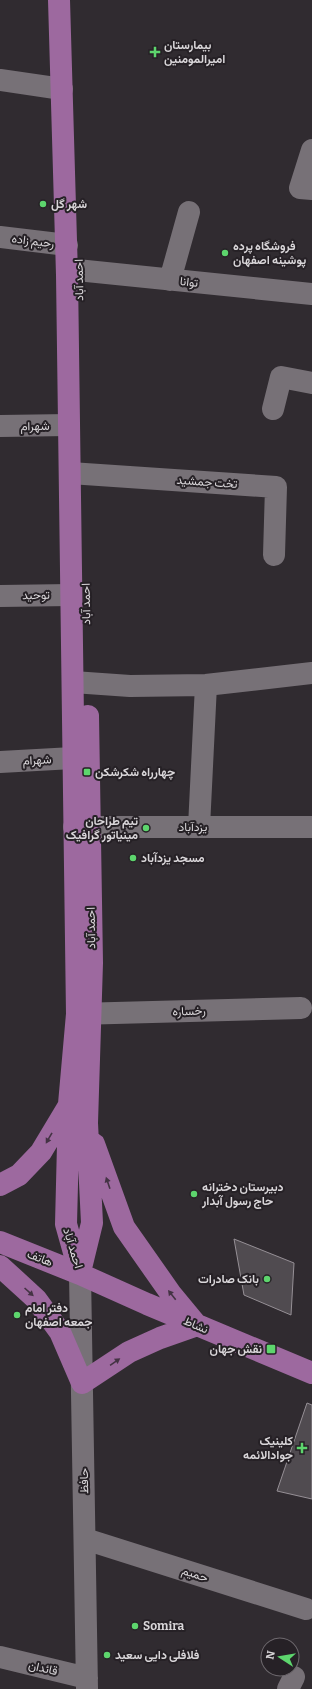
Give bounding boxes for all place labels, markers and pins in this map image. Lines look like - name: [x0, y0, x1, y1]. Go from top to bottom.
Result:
- place label: بیمارستان امیرالمومنین: [164, 38, 225, 67]
- marker: بیمارستان امیرالمومنین: [149, 46, 161, 58]
- place label: شهر گل: [51, 197, 87, 212]
- marker: شهر گل: [38, 199, 48, 209]
- place label: فروشگاه پرده پوشینه اصفهان: [233, 239, 306, 268]
- marker: فروشگاه پرده پوشینه اصفهان: [220, 248, 230, 258]
- place label: چهارراه شکرشکن: [95, 765, 175, 780]
- marker: چهارراه شکرشکن: [82, 767, 92, 777]
- place label: تیم طراحان مینیاتور گرافیک: [66, 814, 138, 843]
- marker: تیم طراحان مینیاتور گرافیک: [141, 823, 151, 833]
- place label: مسجد یزدآباد: [141, 851, 205, 866]
- marker: مسجد یزدآباد: [128, 853, 138, 863]
- place label: دبیرستان دخترانه حاج رسول آبدار: [201, 1180, 284, 1209]
- marker: دبیرستان دخترانه حاج رسول آبدار: [189, 1189, 199, 1199]
- place label: بانک صادرات: [198, 1272, 259, 1287]
- marker: بانک صادرات: [262, 1274, 272, 1284]
- place label: دفتر امام جمعه اصفهان: [25, 1301, 92, 1330]
- marker: دفتر امام جمعه اصفهان: [12, 1310, 22, 1320]
- place label: نقش جهان: [210, 1342, 262, 1357]
- marker: نقش جهان: [265, 1343, 277, 1355]
- place label: کلینیک جوادالائمه: [243, 1434, 294, 1463]
- marker: کلینیک جوادالائمه: [296, 1442, 308, 1454]
- place label: Somira: [143, 1619, 185, 1633]
- marker: Somira: [130, 1621, 140, 1631]
- place label: فلافلی دایی سعید: [115, 1648, 200, 1662]
- marker: فلافلی دایی سعید: [102, 1650, 112, 1660]

